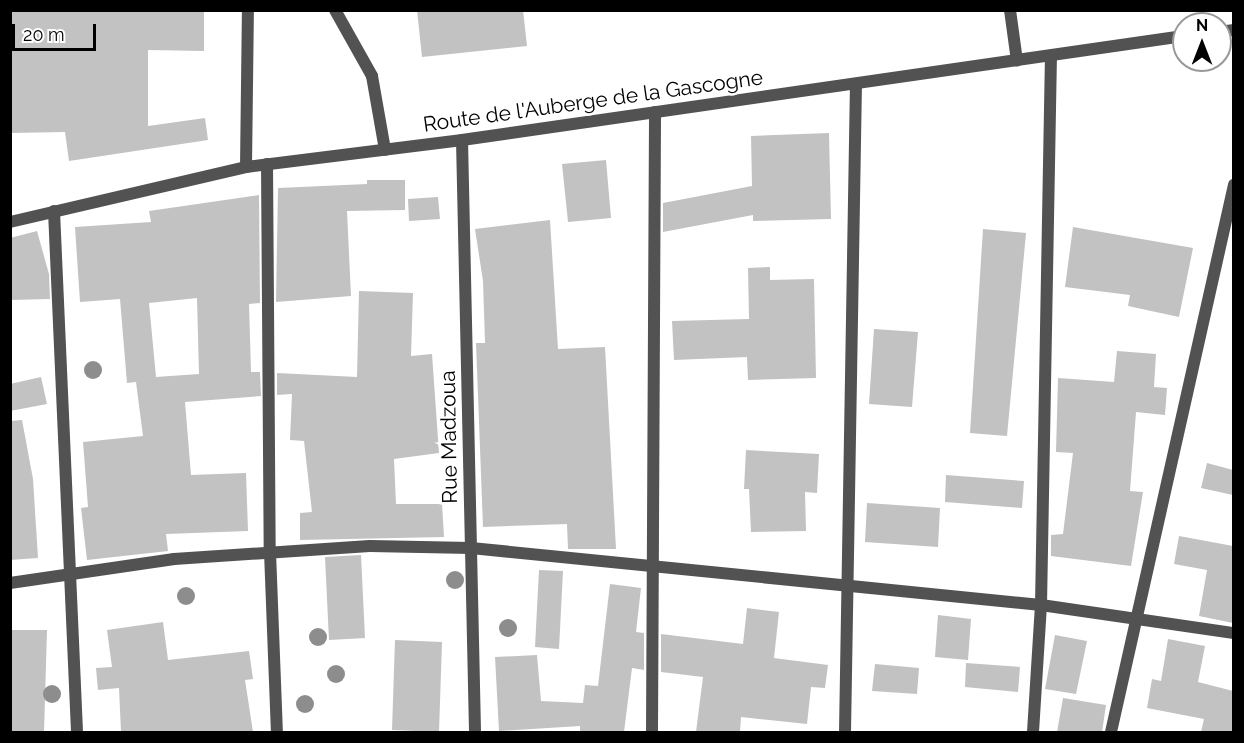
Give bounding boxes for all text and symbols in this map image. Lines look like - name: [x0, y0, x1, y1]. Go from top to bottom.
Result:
- scale bar: [15, 12, 99, 50]
- north arrow: [1172, 12, 1232, 72]
- text: N: [1196, 16, 1208, 35]
- text: 20 m: [23, 24, 65, 45]
- street label: Route de l'Auberge de la Gascogne: [422, 65, 764, 137]
- street label: Rue Madzoua: [435, 370, 463, 504]

